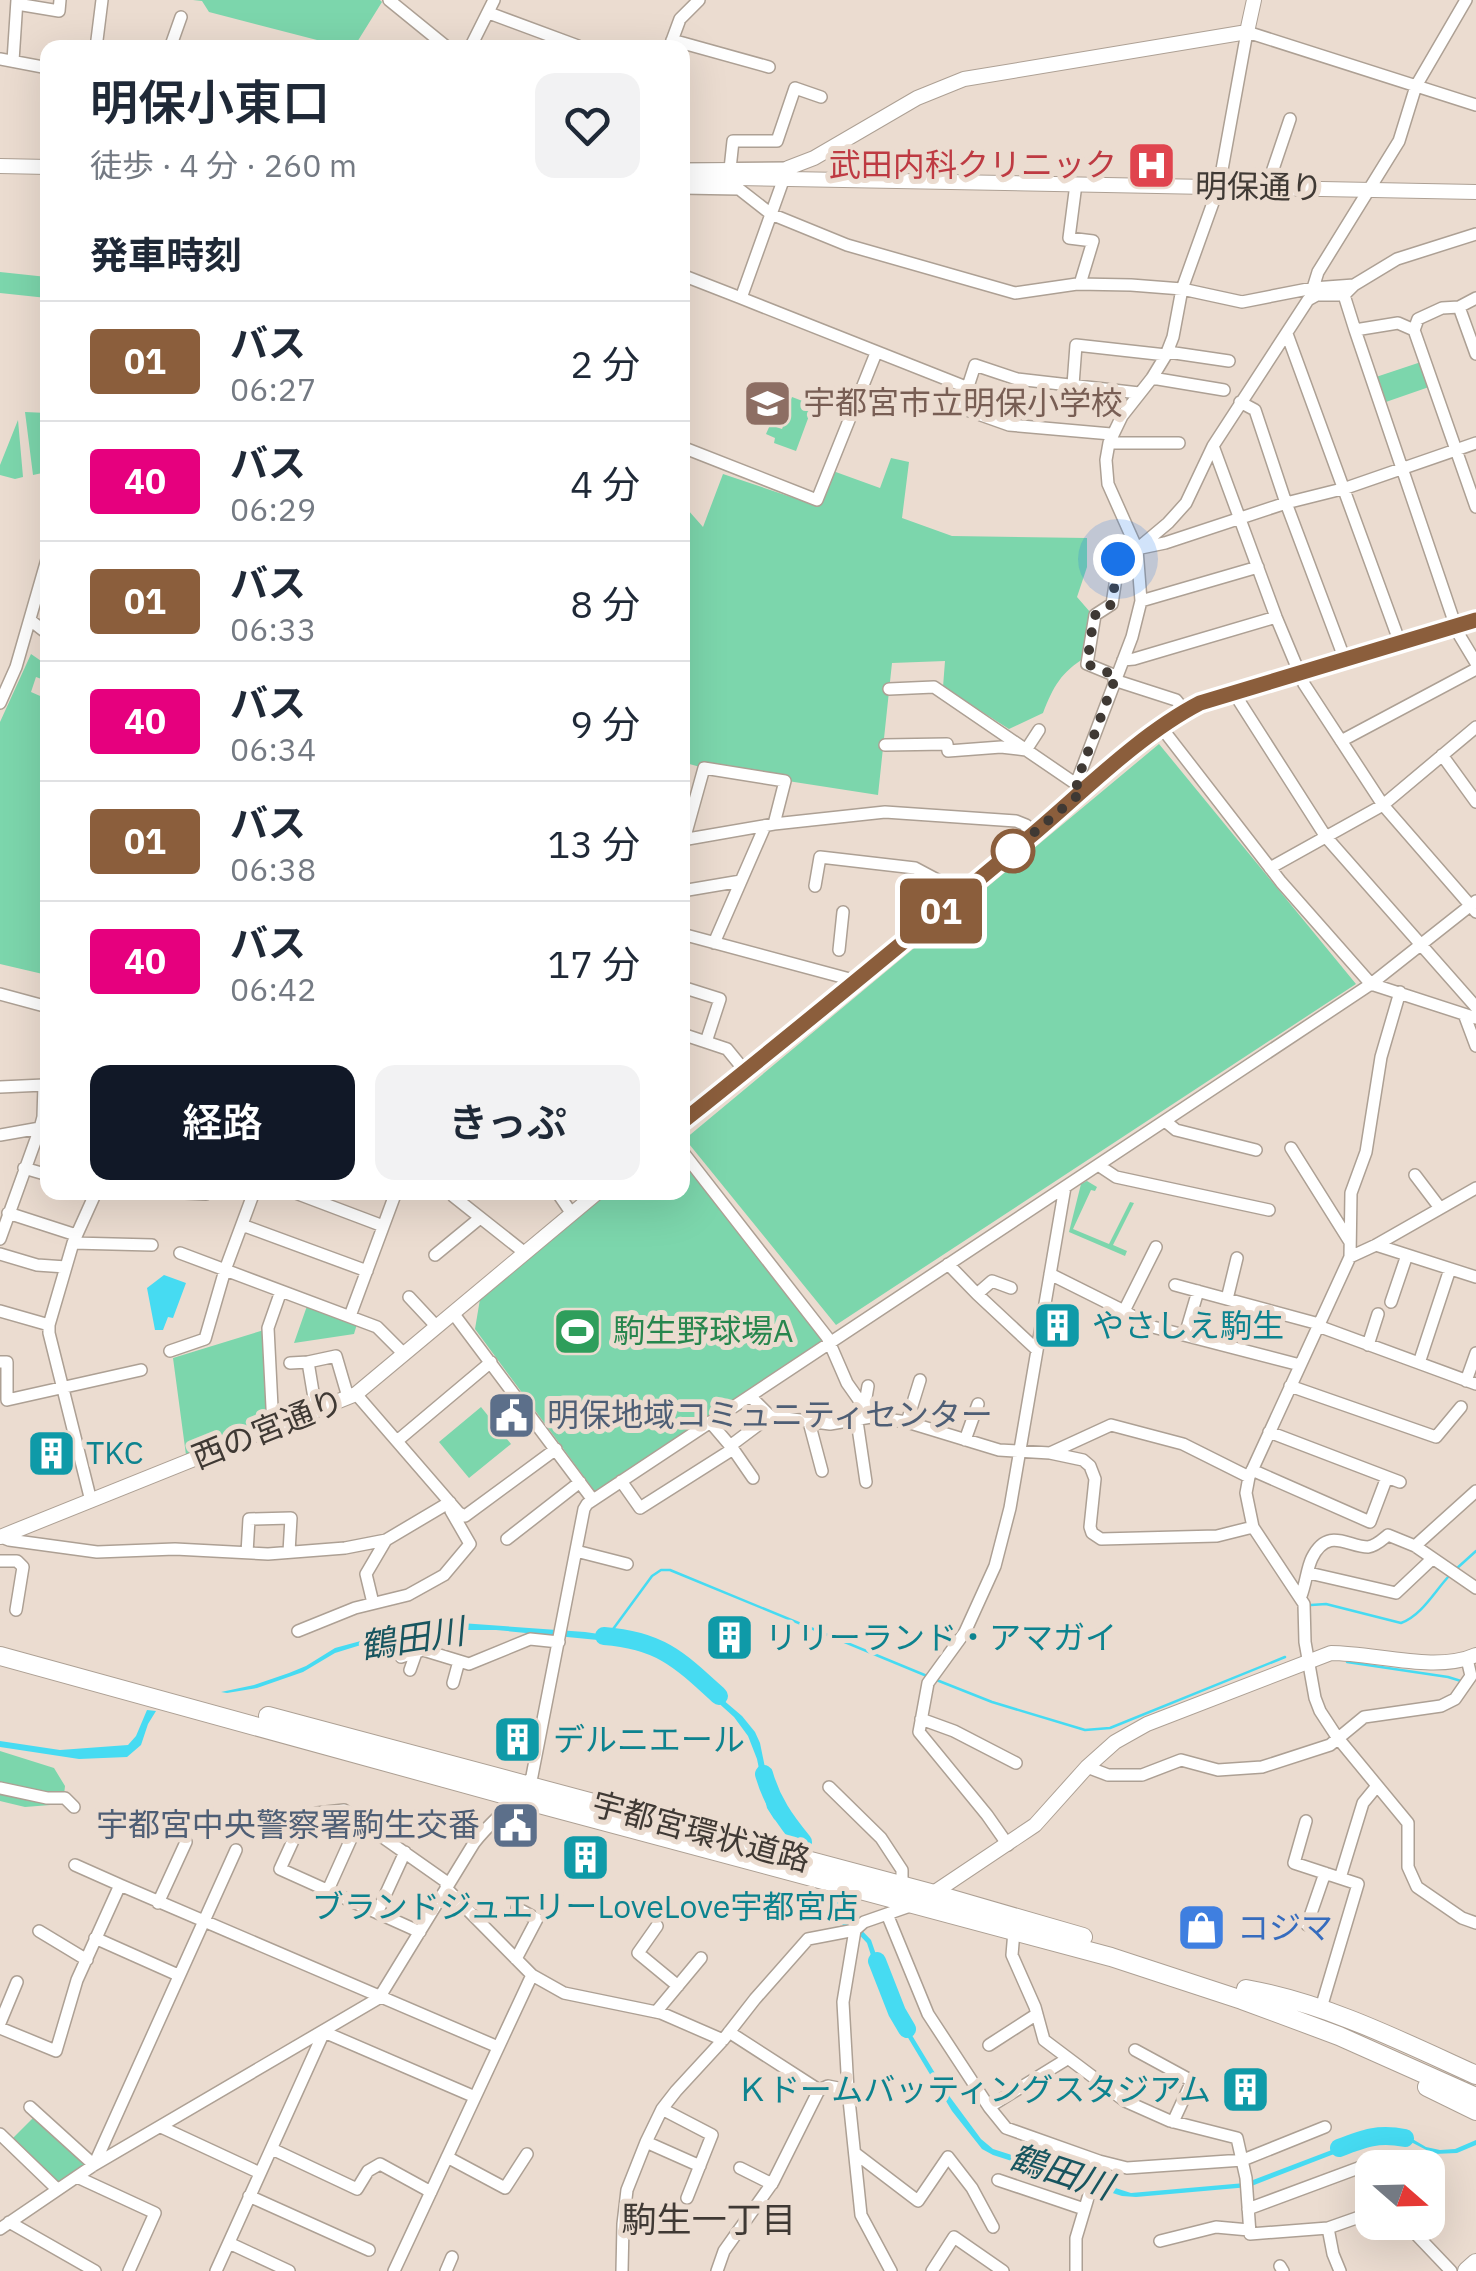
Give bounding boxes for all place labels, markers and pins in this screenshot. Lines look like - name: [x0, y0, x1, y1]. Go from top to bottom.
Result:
- hospital icon: 武田内科クリニック: [1126, 139, 1178, 191]
- place label: 武田内科クリニック: [829, 143, 1117, 185]
- school or university icon: 宇都宮市立明保小学校: [742, 377, 794, 429]
- place label: 宇都宮市立明保小学校: [803, 381, 1123, 423]
- unlabelled marker: [992, 830, 1034, 872]
- building icon: やさしえ駒生: [1031, 1300, 1083, 1352]
- place label: やさしえ駒生: [1092, 1304, 1284, 1346]
- sports icon: 駒生野球場A: [552, 1305, 604, 1357]
- place label: 駒生野球場A: [613, 1309, 794, 1351]
- public building icon: 明保地域コミュニティセンター: [486, 1389, 538, 1441]
- place label: 明保地域コミュニティセンター: [547, 1393, 993, 1435]
- building icon: TKC: [25, 1427, 77, 1479]
- place label: TKC: [86, 1431, 144, 1473]
- building icon: リリーランド・アマガイ: [704, 1612, 756, 1664]
- place label: リリーランド・アマガイ: [765, 1616, 1117, 1658]
- building icon: デルニエール: [492, 1714, 544, 1766]
- place label: デルニエール: [553, 1718, 745, 1760]
- public building icon: 宇都宮中央警察署駒生交番: [489, 1799, 541, 1851]
- place label: 宇都宮中央警察署駒生交番: [96, 1803, 480, 1845]
- building icon: ブランドジュエリーLoveLove宇都宮店: [559, 1831, 611, 1883]
- place label: ブランドジュエリーLoveLove宇都宮店: [312, 1885, 858, 1927]
- shop icon: コジマ: [1176, 1902, 1228, 1954]
- place label: コジマ: [1237, 1906, 1333, 1948]
- building icon: Ｋドームバッティングスタジアム: [1220, 2064, 1272, 2116]
- place label: Ｋドームバッティングスタジアム: [736, 2068, 1211, 2110]

